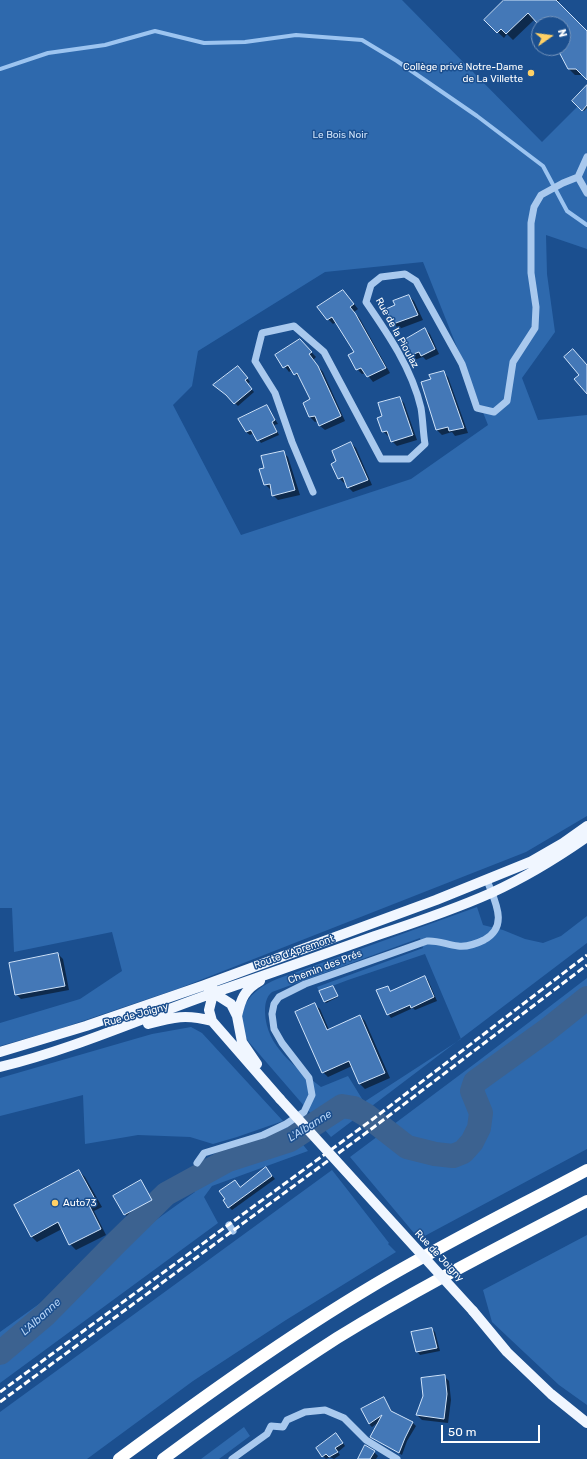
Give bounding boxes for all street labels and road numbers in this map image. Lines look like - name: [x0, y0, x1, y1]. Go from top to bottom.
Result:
- street label: Rue de la Pioulaz: [373, 296, 421, 370]
- street label: Route d'Apremont: [252, 933, 336, 971]
- street label: Chemin des Prés: [286, 947, 364, 987]
- street label: Rue de Joigny: [102, 1001, 170, 1029]
- street label: Rue de Joigny: [412, 1228, 466, 1284]

